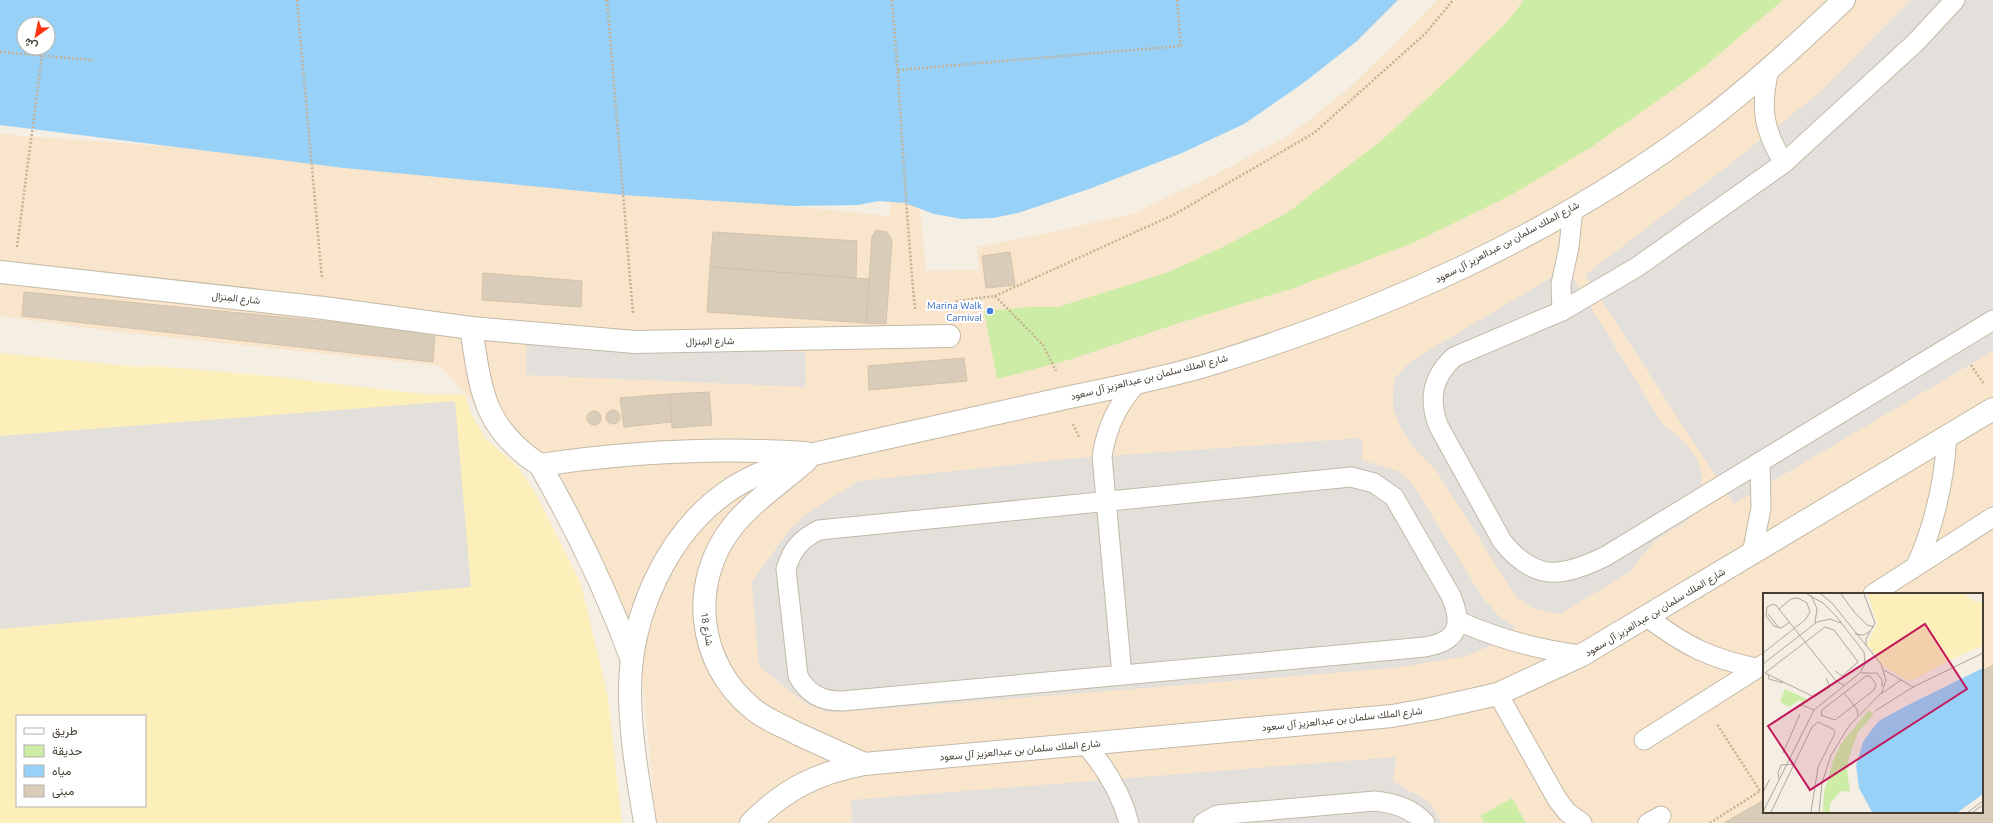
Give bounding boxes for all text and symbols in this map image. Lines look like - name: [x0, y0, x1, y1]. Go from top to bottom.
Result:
- north arrow: [16, 16, 56, 56]
- text: ش: [22, 35, 40, 53]
- street label: شارع الملك سلمان بن عبدالعزيز آل سعود: [1433, 199, 1582, 286]
- street label: شارع المِنزال: [211, 290, 261, 307]
- place label: Marina Walk Carnival: [927, 300, 982, 323]
- marker: Marina Walk Carnival: [985, 306, 995, 316]
- street label: شارع المِنزال: [686, 335, 735, 348]
- street label: شارع الملك سلمان بن عبدالعزيز آل سعود: [1069, 352, 1229, 403]
- street label: شارع الملك سلمان بن عبدالعزيز آل سعود: [1583, 566, 1728, 659]
- inset map: [1763, 593, 1983, 813]
- street label: شارع 18: [698, 611, 715, 647]
- street label: شارع الملك سلمان بن عبدالعزيز آل سعود: [1261, 705, 1423, 734]
- legend: [16, 715, 146, 807]
- text: طريق: [52, 724, 78, 739]
- street label: شارع الملك سلمان بن عبدالعزيز آل سعود: [939, 737, 1101, 764]
- text: حديقة: [52, 744, 82, 758]
- text: مياه: [52, 764, 71, 778]
- text: مبنى: [52, 784, 74, 799]

